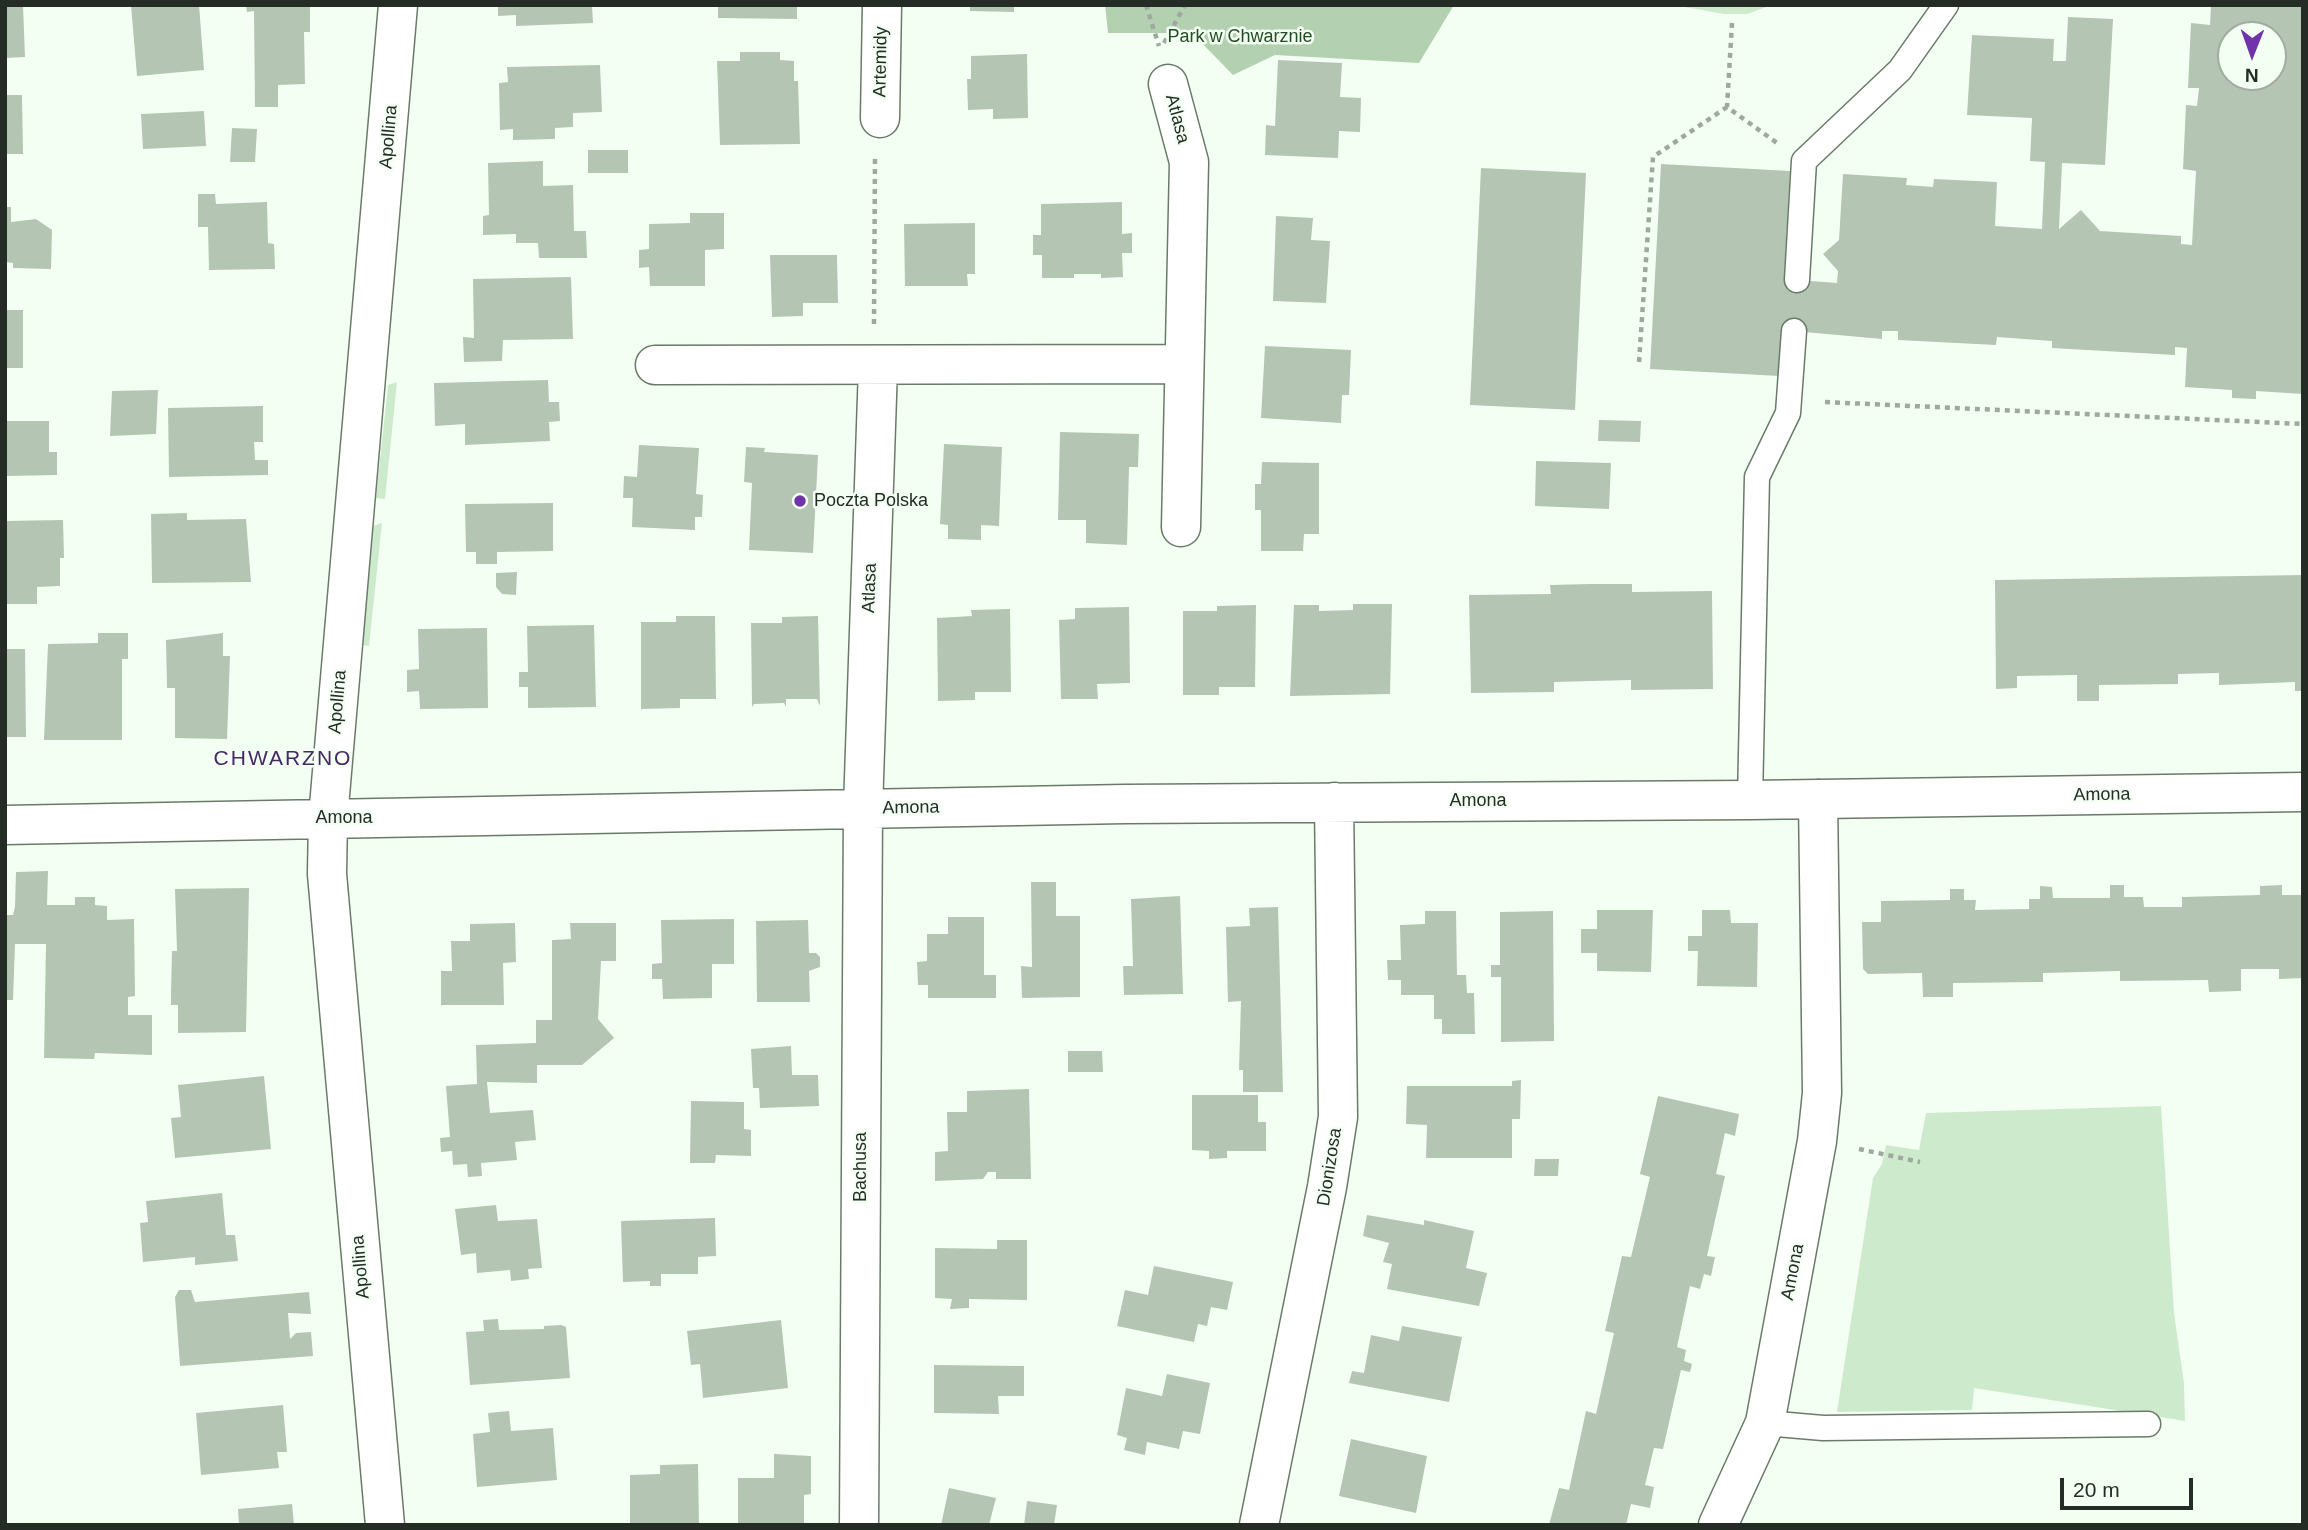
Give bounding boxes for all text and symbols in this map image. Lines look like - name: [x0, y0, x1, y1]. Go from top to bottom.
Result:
- north arrow: [2217, 21, 2287, 91]
- street label: Artemidy: [870, 26, 892, 98]
- park label: Park w Chwarznie: [1167, 26, 1313, 48]
- text: N: [2245, 65, 2259, 86]
- street label: Atlasa: [1160, 92, 1194, 146]
- street label: Apollina: [375, 104, 403, 170]
- place label: Poczta Polska: [814, 490, 928, 512]
- marker: Poczta Polska: [792, 493, 808, 509]
- street label: Atlasa: [858, 563, 882, 613]
- street label: Apollina: [324, 669, 352, 735]
- district label: CHWARZNO: [215, 746, 351, 772]
- street label: Amona: [2073, 784, 2131, 806]
- street label: Amona: [1449, 790, 1507, 812]
- street label: Amona: [882, 797, 940, 819]
- street label: Amona: [315, 807, 373, 829]
- street label: Dionizosa: [1313, 1126, 1347, 1208]
- street label: Bachusa: [850, 1132, 872, 1202]
- street label: Apollina: [347, 1234, 375, 1300]
- street label: Amona: [1777, 1242, 1809, 1302]
- scale bar: [2063, 1464, 2196, 1508]
- text: 20 m: [2073, 1478, 2120, 1501]

